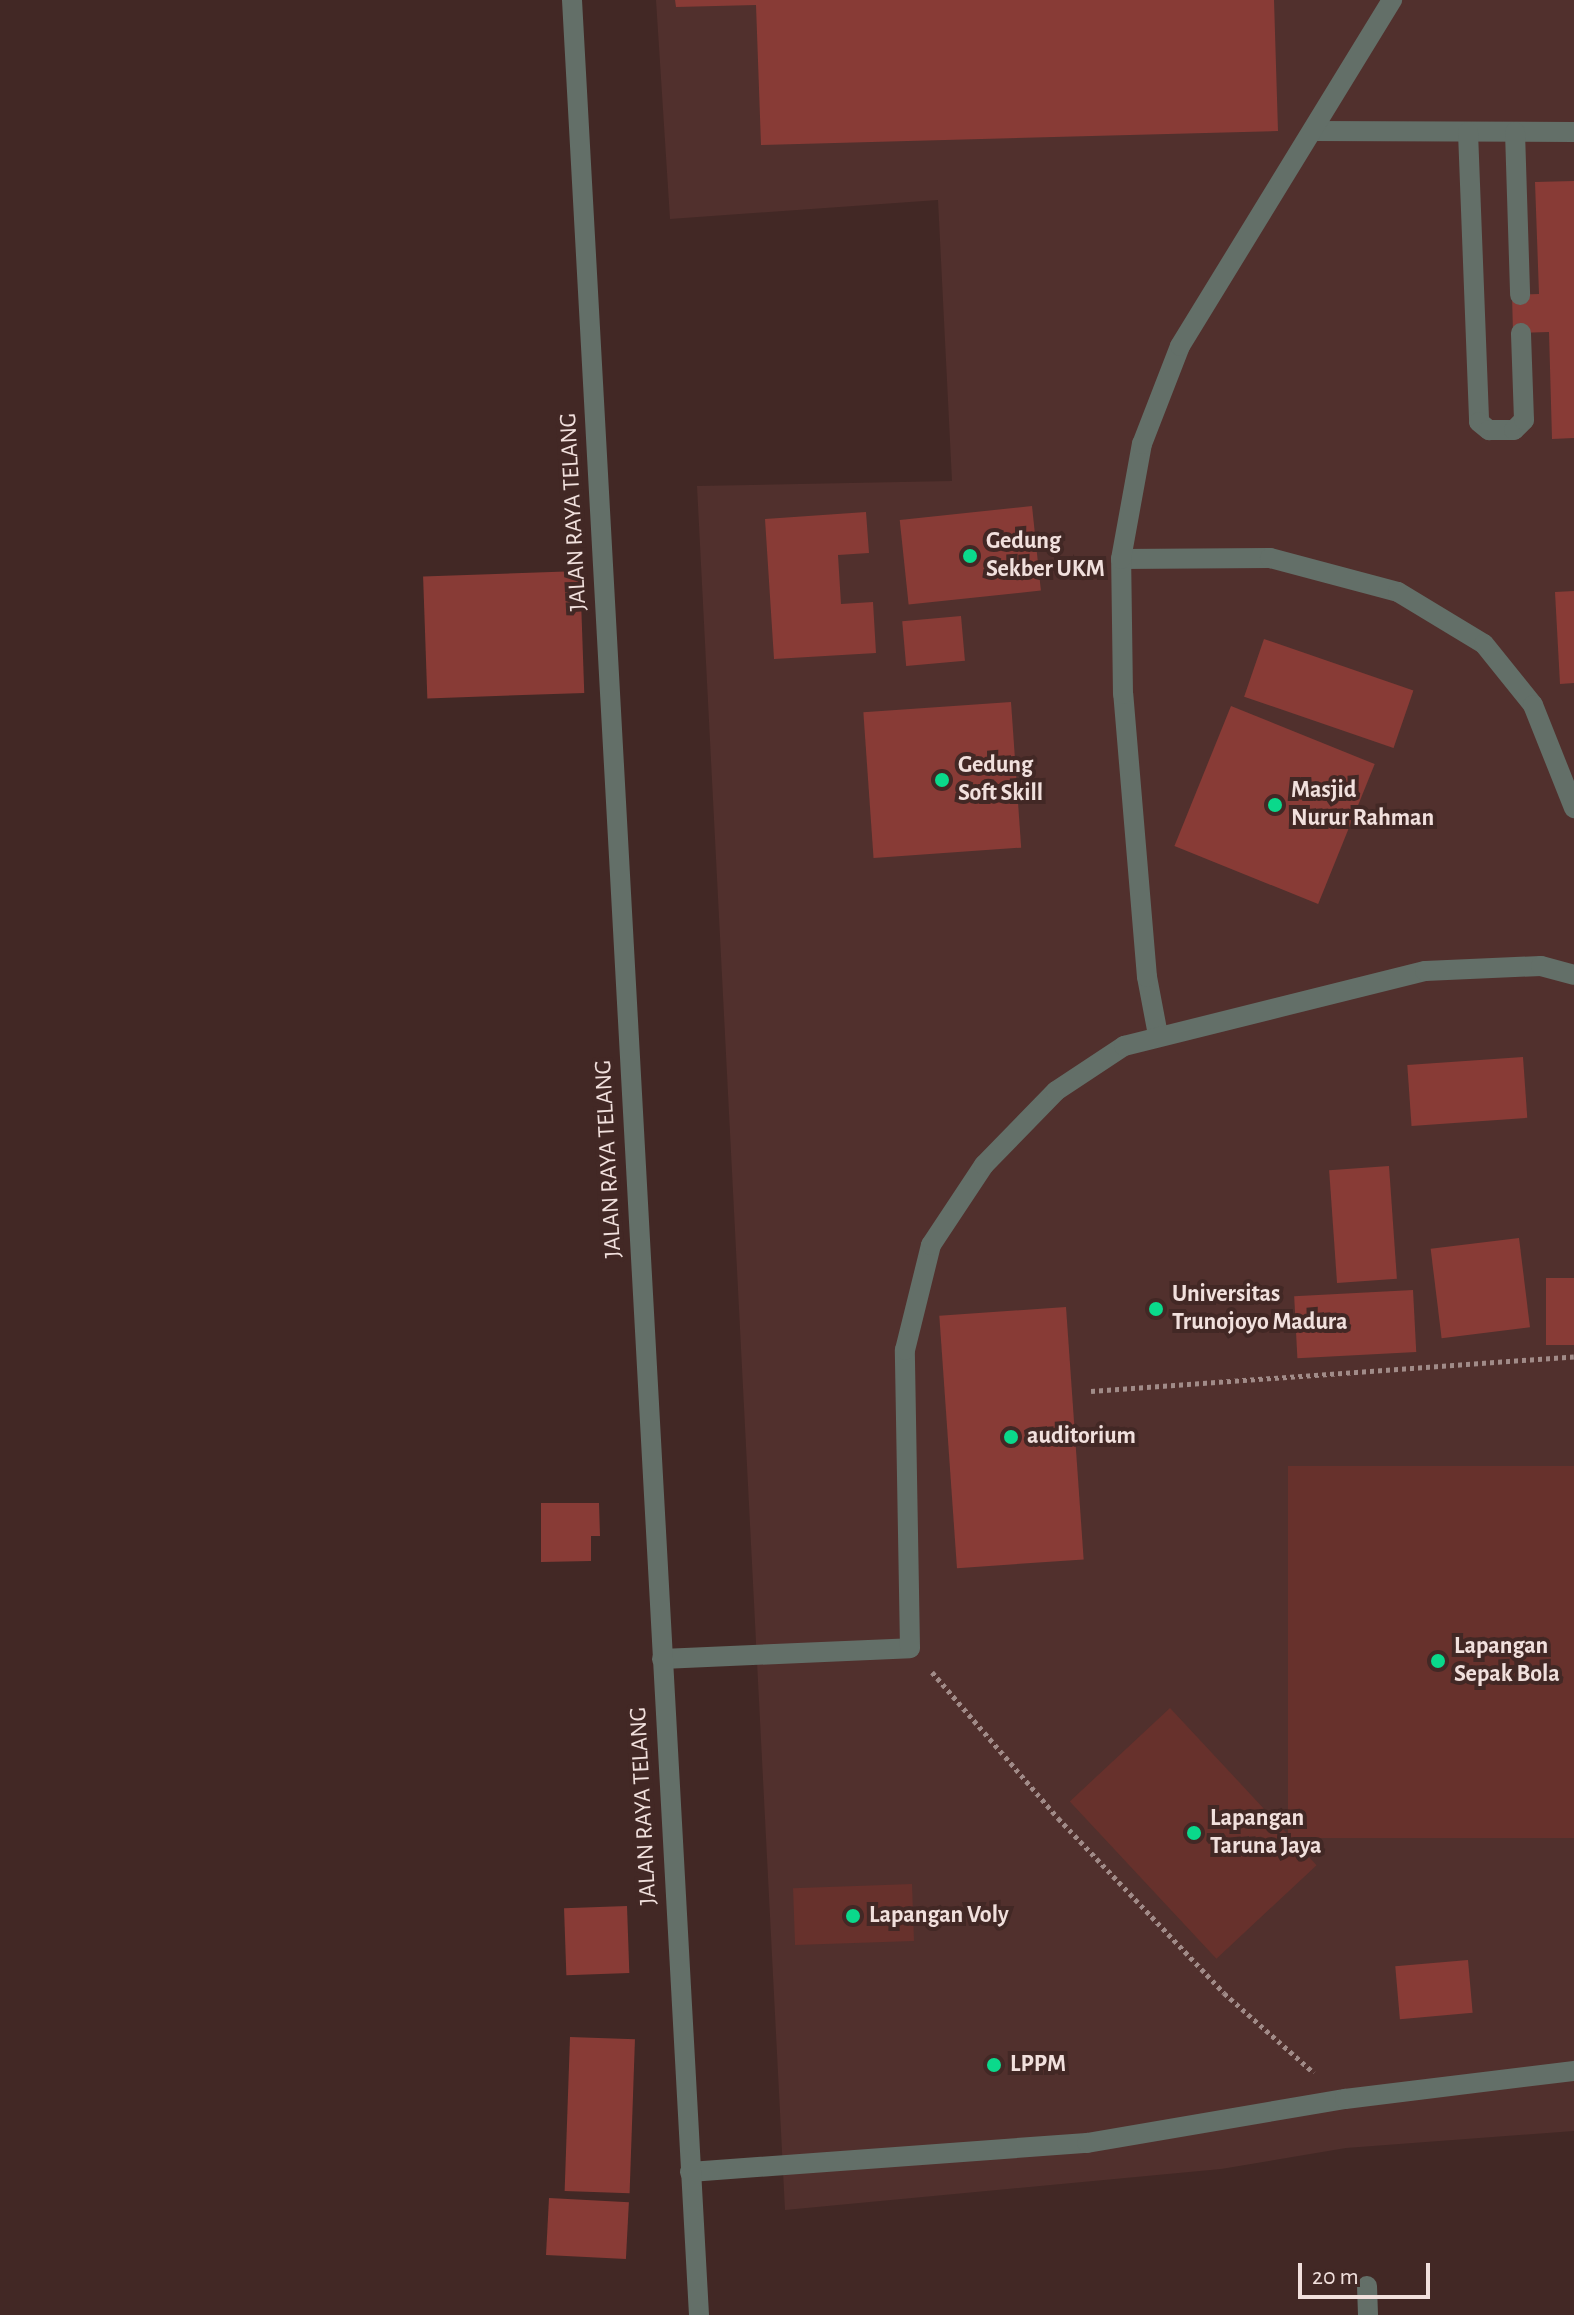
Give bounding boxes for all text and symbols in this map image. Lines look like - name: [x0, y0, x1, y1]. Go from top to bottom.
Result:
- street label: JALAN RAYA TELANG: [554, 412, 594, 612]
- place label: Gedung Sekber UKM: [986, 528, 1105, 584]
- marker: Gedung Sekber UKM: [961, 547, 979, 565]
- place label: Gedung Soft Skill: [958, 752, 1043, 808]
- marker: Gedung Soft Skill: [933, 771, 951, 789]
- place label: Masjid Nurur Rahman: [1291, 777, 1434, 833]
- marker: Masjid Nurur Rahman: [1266, 796, 1284, 814]
- street label: JALAN RAYA TELANG: [589, 1059, 629, 1259]
- place label: Universitas Trunojoyo Madura: [1172, 1281, 1348, 1337]
- marker: Universitas Trunojoyo Madura: [1147, 1300, 1165, 1318]
- place label: auditorium: [1027, 1423, 1136, 1451]
- marker: auditorium: [1002, 1428, 1020, 1446]
- place label: Lapangan Sepak Bola: [1454, 1633, 1560, 1689]
- marker: Lapangan Sepak Bola: [1429, 1652, 1447, 1670]
- street label: JALAN RAYA TELANG: [624, 1706, 664, 1906]
- place label: Lapangan Taruna Jaya: [1210, 1805, 1322, 1861]
- marker: Lapangan Taruna Jaya: [1185, 1824, 1203, 1842]
- place label: Lapangan Voly: [869, 1902, 1009, 1930]
- marker: Lapangan Voly: [844, 1907, 862, 1925]
- place label: LPPM: [1010, 2051, 1066, 2079]
- marker: LPPM: [985, 2056, 1003, 2074]
- scale bar: [1302, 2247, 1434, 2297]
- text: 20 m: [1312, 2265, 1359, 2289]

